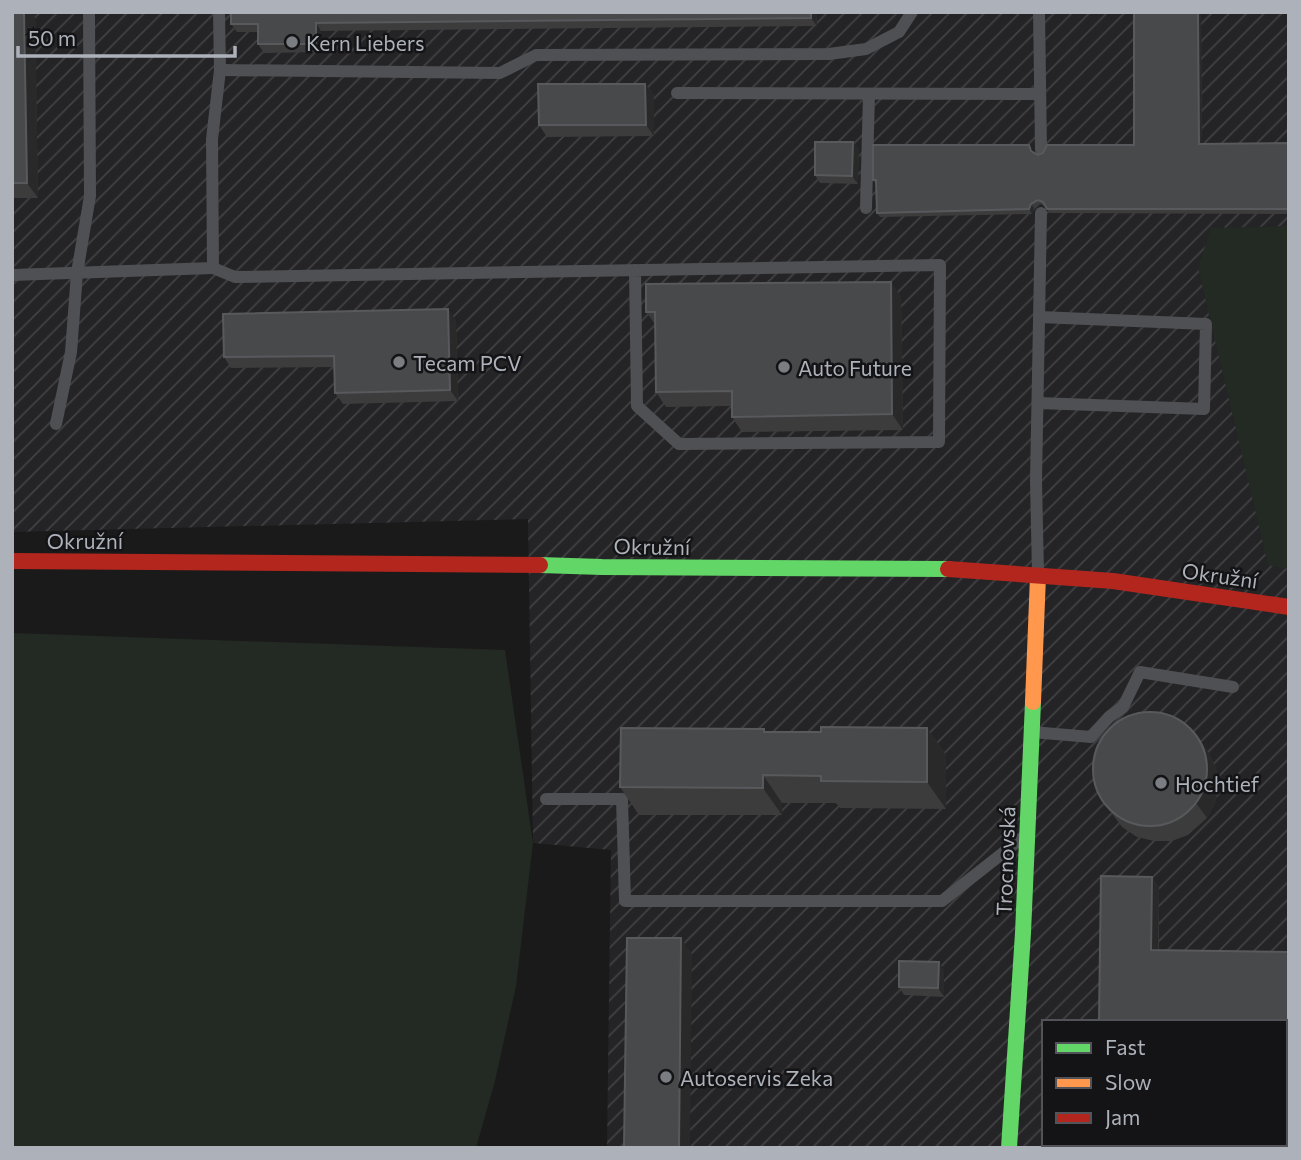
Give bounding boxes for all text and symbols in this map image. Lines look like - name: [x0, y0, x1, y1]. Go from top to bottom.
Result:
- scale bar: [18, 14, 234, 58]
- text: 50 m: [28, 25, 76, 50]
- place label: Kern Liebers: [306, 30, 424, 55]
- marker: Kern Liebers: [284, 34, 300, 50]
- place label: Tecam PCV: [413, 350, 522, 375]
- marker: Tecam PCV: [391, 354, 407, 370]
- place label: Auto Future: [798, 355, 912, 380]
- marker: Auto Future: [776, 359, 792, 375]
- street label: Okružní: [47, 528, 124, 553]
- street label: Okružní: [614, 533, 691, 559]
- street label: Okružní: [1180, 557, 1260, 593]
- place label: Hochtief: [1175, 771, 1260, 796]
- marker: Hochtief: [1153, 775, 1169, 791]
- street label: Trocnovská: [991, 806, 1019, 916]
- legend: [1042, 1020, 1287, 1146]
- text: Fast: [1105, 1034, 1146, 1059]
- place label: Autoservis Zeka: [680, 1065, 833, 1090]
- marker: Autoservis Zeka: [658, 1069, 674, 1085]
- text: Slow: [1105, 1069, 1152, 1094]
- text: Jam: [1105, 1104, 1140, 1129]

